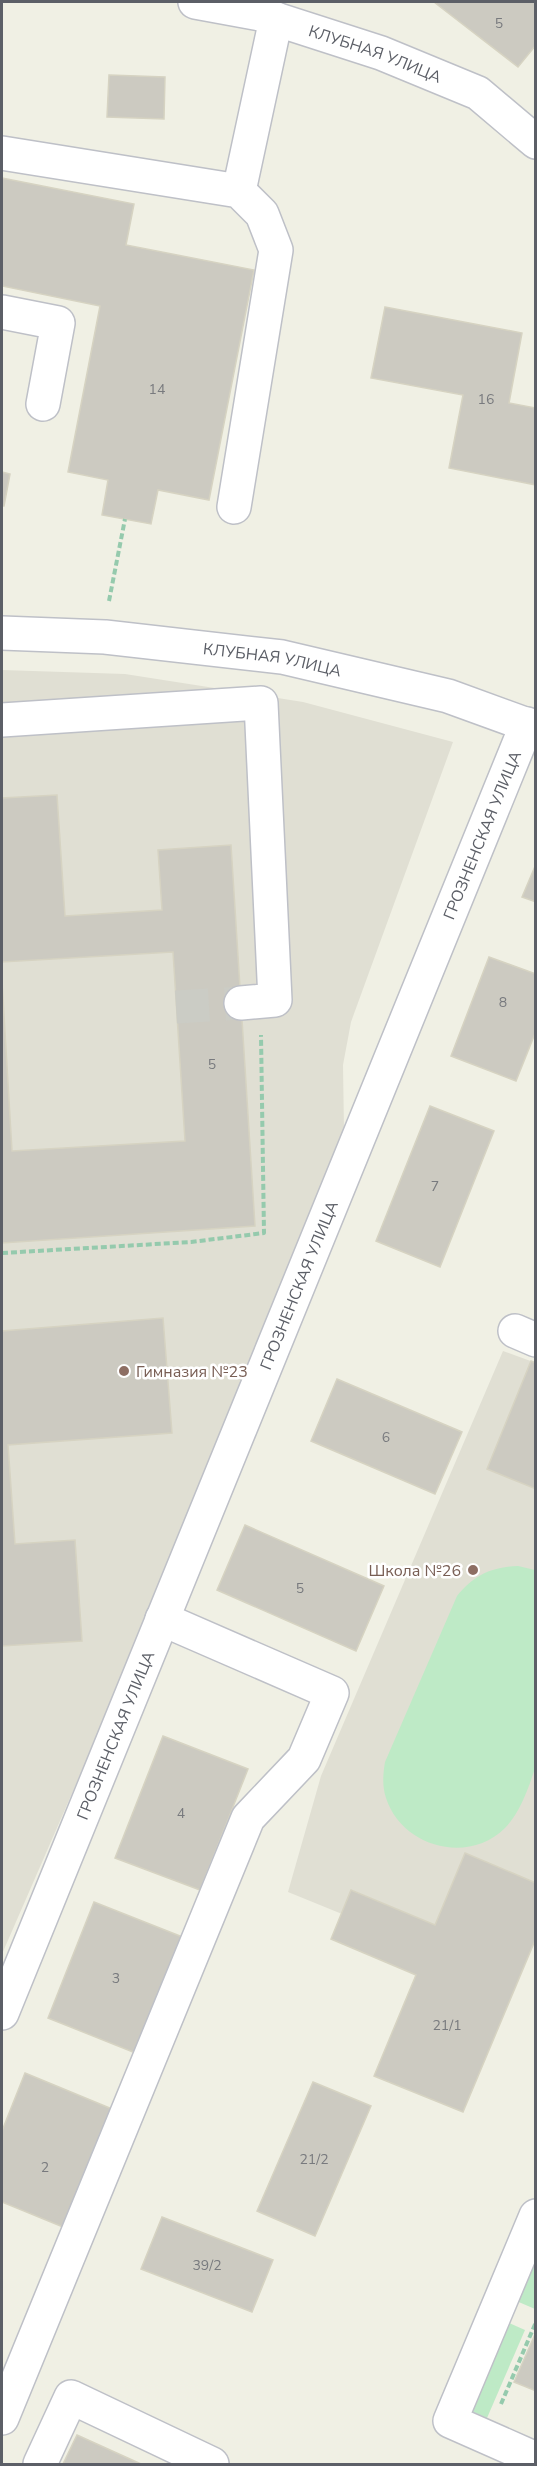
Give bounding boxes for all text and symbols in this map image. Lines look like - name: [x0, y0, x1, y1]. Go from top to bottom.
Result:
- house number: 5: [495, 14, 503, 33]
- street label: КЛУБНАЯ УЛИЦА: [306, 20, 445, 89]
- house number: 14: [149, 380, 165, 399]
- house number: 16: [478, 390, 494, 409]
- street label: КЛУБНАЯ УЛИЦА: [202, 638, 344, 683]
- street label: ГРОЗНЕНСКАЯ УЛИЦА: [438, 747, 527, 923]
- house number: 8: [499, 993, 507, 1012]
- house number: 5: [208, 1055, 216, 1074]
- house number: 7: [431, 1177, 439, 1196]
- street label: ГРОЗНЕНСКАЯ УЛИЦА: [255, 1197, 344, 1373]
- place label: Гимназия №23: [136, 1361, 248, 1383]
- marker: Гимназия №23: [117, 1364, 131, 1378]
- house number: 6: [382, 1428, 390, 1447]
- place label: Школа №26: [368, 1560, 461, 1582]
- marker: Школа №26: [466, 1563, 480, 1577]
- house number: 5: [296, 1579, 304, 1598]
- street label: ГРОЗНЕНСКАЯ УЛИЦА: [72, 1647, 160, 1823]
- house number: 4: [177, 1804, 185, 1823]
- house number: 3: [112, 1969, 120, 1988]
- house number: 21/1: [432, 2016, 462, 2035]
- house number: 21/2: [299, 2150, 329, 2169]
- house number: 2: [41, 2158, 49, 2177]
- house number: 39/2: [192, 2256, 222, 2275]

